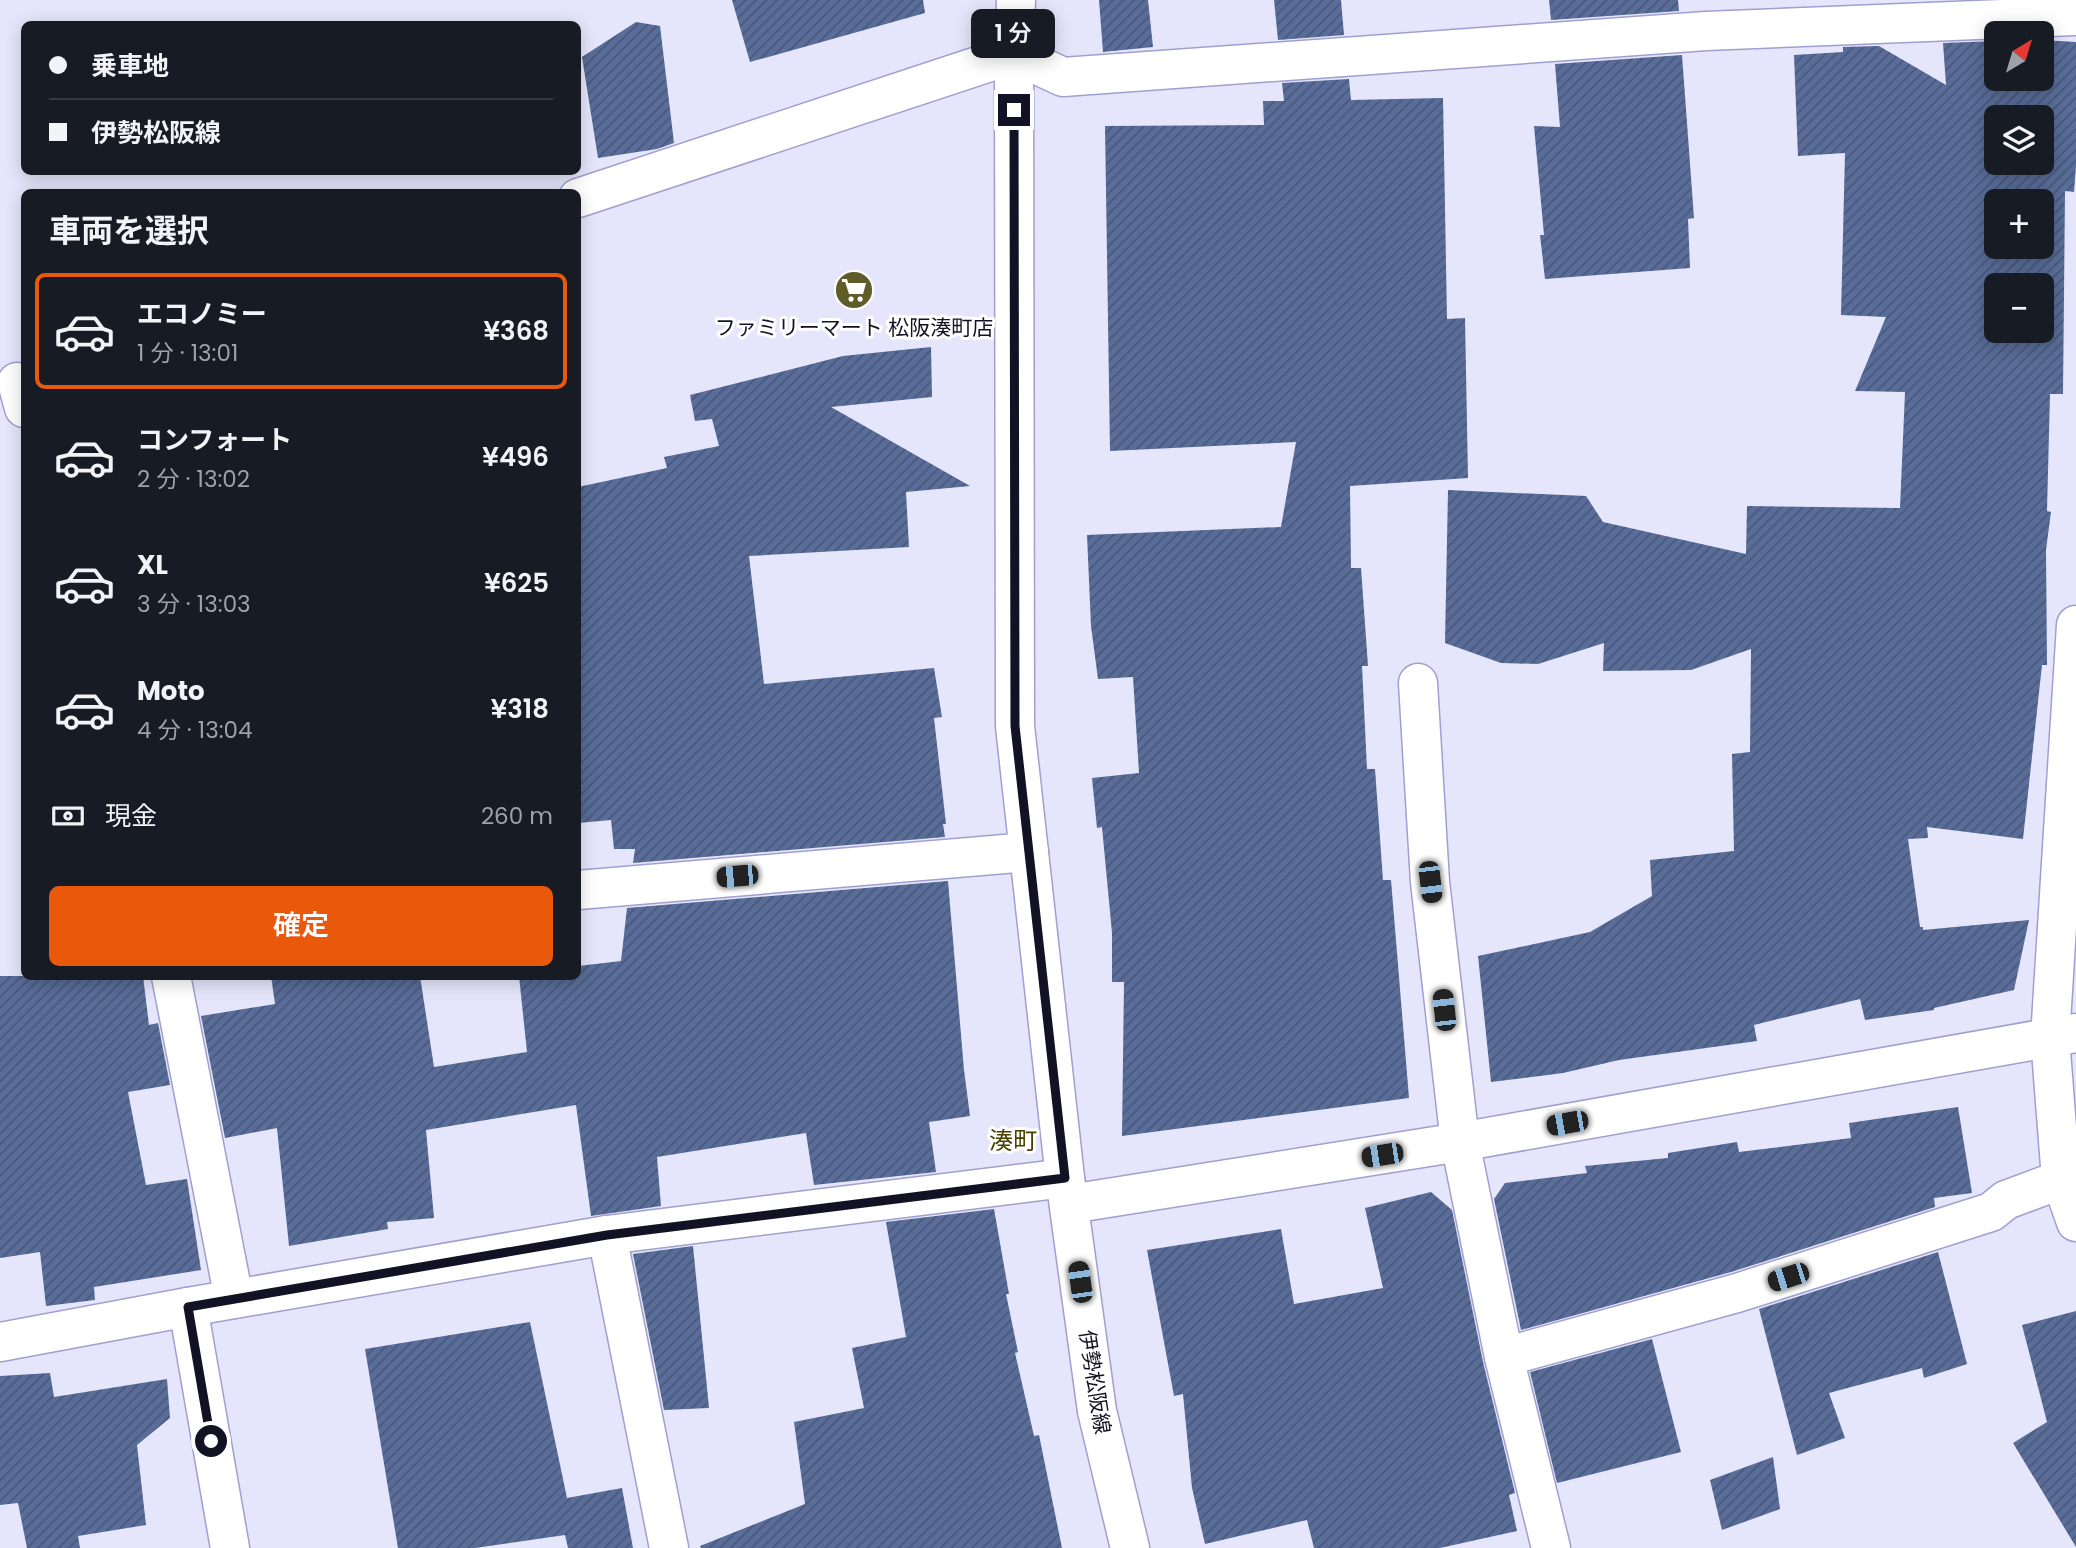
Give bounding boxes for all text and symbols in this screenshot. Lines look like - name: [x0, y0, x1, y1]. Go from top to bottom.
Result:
- callout: 1 分: [972, 8, 1056, 57]
- text: 1 分: [995, 17, 1031, 49]
- north arrow: [1984, 21, 2054, 91]
- map controls: [1984, 21, 2054, 343]
- text: 乗車地: [91, 48, 169, 84]
- route end: [998, 94, 1030, 126]
- button: layers: [1984, 105, 2054, 175]
- text: 伊勢松阪線: [91, 115, 221, 151]
- button: +: [1984, 189, 2054, 259]
- text: 車両を選択: [49, 208, 209, 253]
- supermarket icon: ファミリーマート 松阪湊町店: [833, 269, 875, 311]
- button: −: [1984, 273, 2054, 343]
- text: エコノミー: [137, 296, 267, 332]
- icon: car: [53, 300, 116, 363]
- text: ¥368: [484, 313, 549, 349]
- place label: ファミリーマート 松阪湊町店: [715, 313, 993, 342]
- text: 1 分 · 13:01: [137, 337, 238, 369]
- text: コンフォート: [137, 422, 292, 458]
- icon: car: [53, 426, 116, 489]
- text: ¥496: [482, 439, 549, 475]
- text: 2 分 · 13:02: [137, 463, 250, 495]
- text: XL: [137, 547, 168, 583]
- icon: car: [53, 552, 116, 615]
- text: ¥625: [484, 565, 549, 601]
- text: 3 分 · 13:03: [137, 588, 251, 620]
- text: Moto: [137, 673, 205, 709]
- icon: car: [53, 678, 116, 741]
- text: ¥318: [491, 691, 549, 727]
- text: 4 分 · 13:04: [137, 714, 252, 746]
- icon: cash: [49, 797, 87, 835]
- text: 現金: [105, 798, 157, 834]
- text: 260 m: [481, 800, 553, 832]
- car: [1418, 860, 1443, 904]
- car: [716, 864, 759, 888]
- button: 確定: [49, 886, 553, 966]
- car: [1432, 988, 1457, 1032]
- car: [1545, 1109, 1590, 1137]
- district label: 湊町: [989, 1124, 1037, 1157]
- car: [1360, 1141, 1405, 1169]
- car: [1067, 1260, 1094, 1304]
- car: [1765, 1261, 1812, 1293]
- street label: 伊勢松阪線: [1072, 1328, 1118, 1436]
- route start: [195, 1425, 227, 1457]

